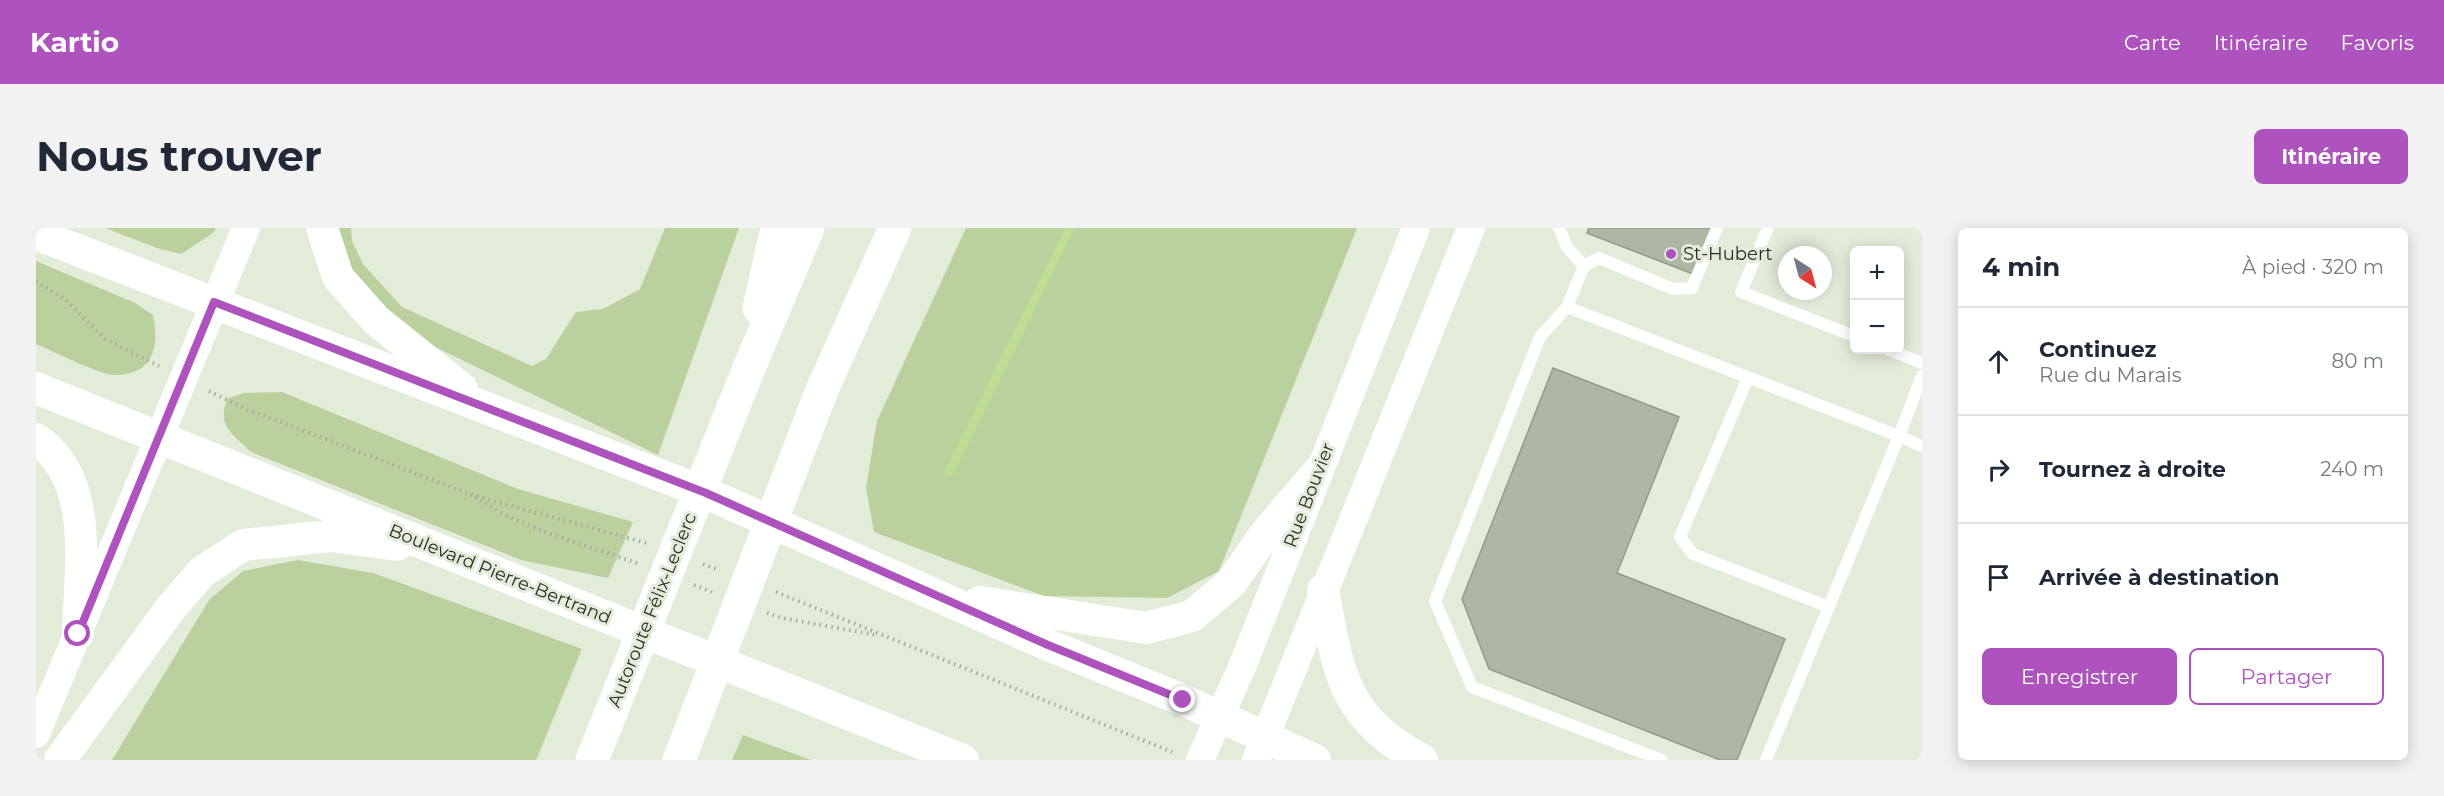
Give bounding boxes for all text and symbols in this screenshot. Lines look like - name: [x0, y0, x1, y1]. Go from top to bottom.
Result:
- text: Kartio: [30, 25, 119, 59]
- text: Carte: [2124, 30, 2181, 55]
- text: Itinéraire: [2214, 30, 2308, 55]
- text: Favoris: [2341, 30, 2414, 55]
- button: Itinéraire: [2254, 129, 2408, 184]
- text: Nous trouver: [36, 130, 322, 182]
- place label: St-Hubert: [1683, 243, 1773, 265]
- north arrow: [1778, 246, 1832, 300]
- map controls: [1850, 246, 1904, 354]
- button: +: [1850, 246, 1904, 300]
- marker: St-Hubert: [1664, 247, 1678, 261]
- text: 4 min: [1982, 251, 2060, 283]
- text: À pied · 320 m: [2242, 255, 2384, 279]
- button: −: [1850, 300, 1904, 354]
- text: Continuez: [2039, 336, 2156, 363]
- icon: ahead: [1982, 345, 2015, 378]
- text: 80 m: [2332, 349, 2384, 373]
- text: Rue du Marais: [2039, 363, 2182, 387]
- street label: Rue Bouvier: [1279, 440, 1339, 550]
- icon: right: [1982, 453, 2015, 486]
- text: Tournez à droite: [2039, 456, 2226, 483]
- text: 240 m: [2320, 457, 2384, 481]
- street label: Autoroute Félix-Leclerc: [603, 510, 701, 710]
- street label: Boulevard Pierre-Bertrand: [386, 519, 614, 629]
- icon: arrive: [1982, 561, 2015, 594]
- text: Arrivée à destination: [2039, 564, 2279, 591]
- route start: [64, 620, 90, 646]
- button: Enregistrer: [1982, 648, 2177, 705]
- button: Partager: [2189, 648, 2384, 705]
- route end: [1169, 686, 1195, 712]

